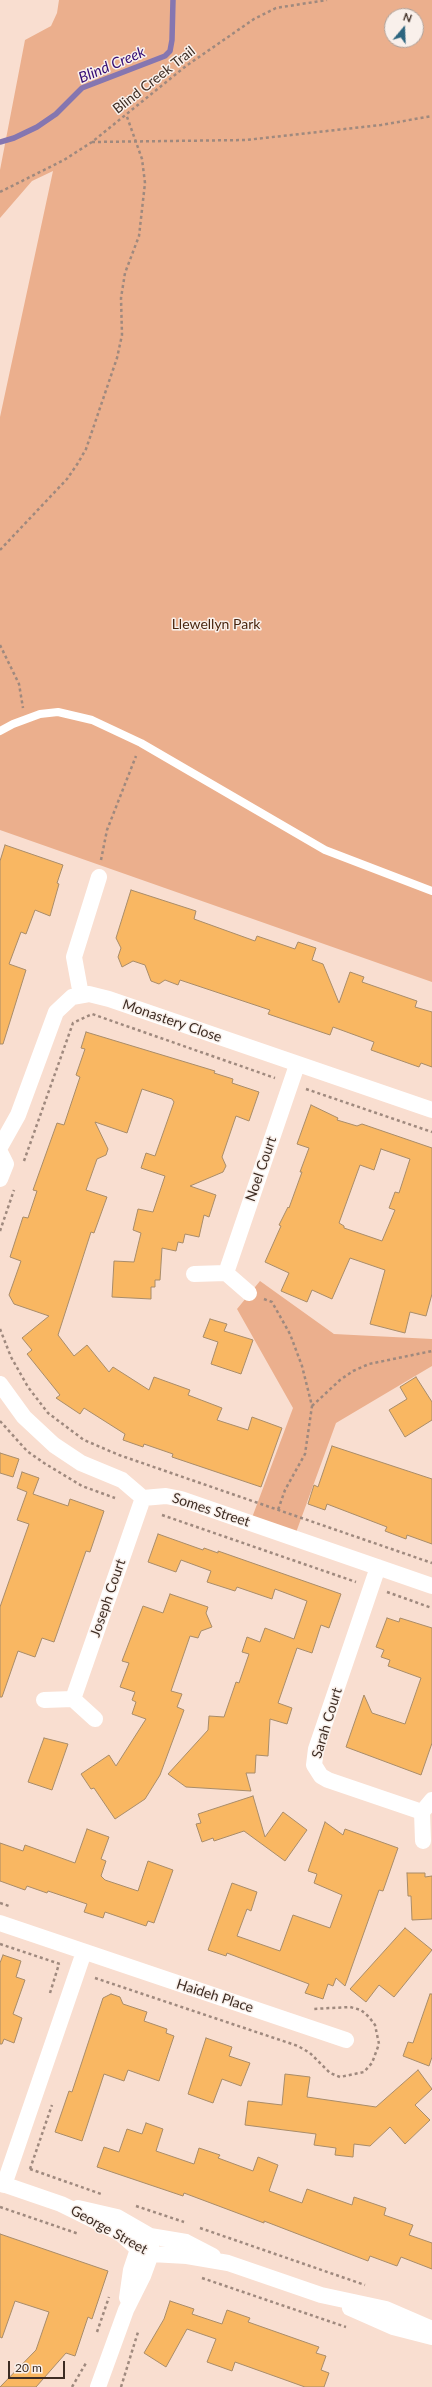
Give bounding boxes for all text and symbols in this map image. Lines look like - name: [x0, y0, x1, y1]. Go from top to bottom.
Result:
- north arrow: [384, 8, 424, 48]
- text: N: [402, 10, 414, 25]
- water label: Blind Creek: [76, 43, 148, 87]
- street label: Blind Creek Trail: [110, 43, 198, 117]
- park label: Llewellyn Park: [172, 616, 260, 632]
- street label: Monastery Close: [120, 996, 224, 1046]
- street label: Noel Court: [242, 1134, 280, 1204]
- street label: Somes Street: [170, 1490, 252, 1530]
- street label: Joseph Court: [87, 1557, 129, 1639]
- street label: Sarah Court: [308, 1686, 346, 1760]
- street label: Haideh Place: [174, 1976, 256, 2016]
- street label: George Street: [68, 2202, 150, 2258]
- scale bar: [10, 2353, 67, 2379]
- text: 20 m: [15, 2360, 42, 2375]

